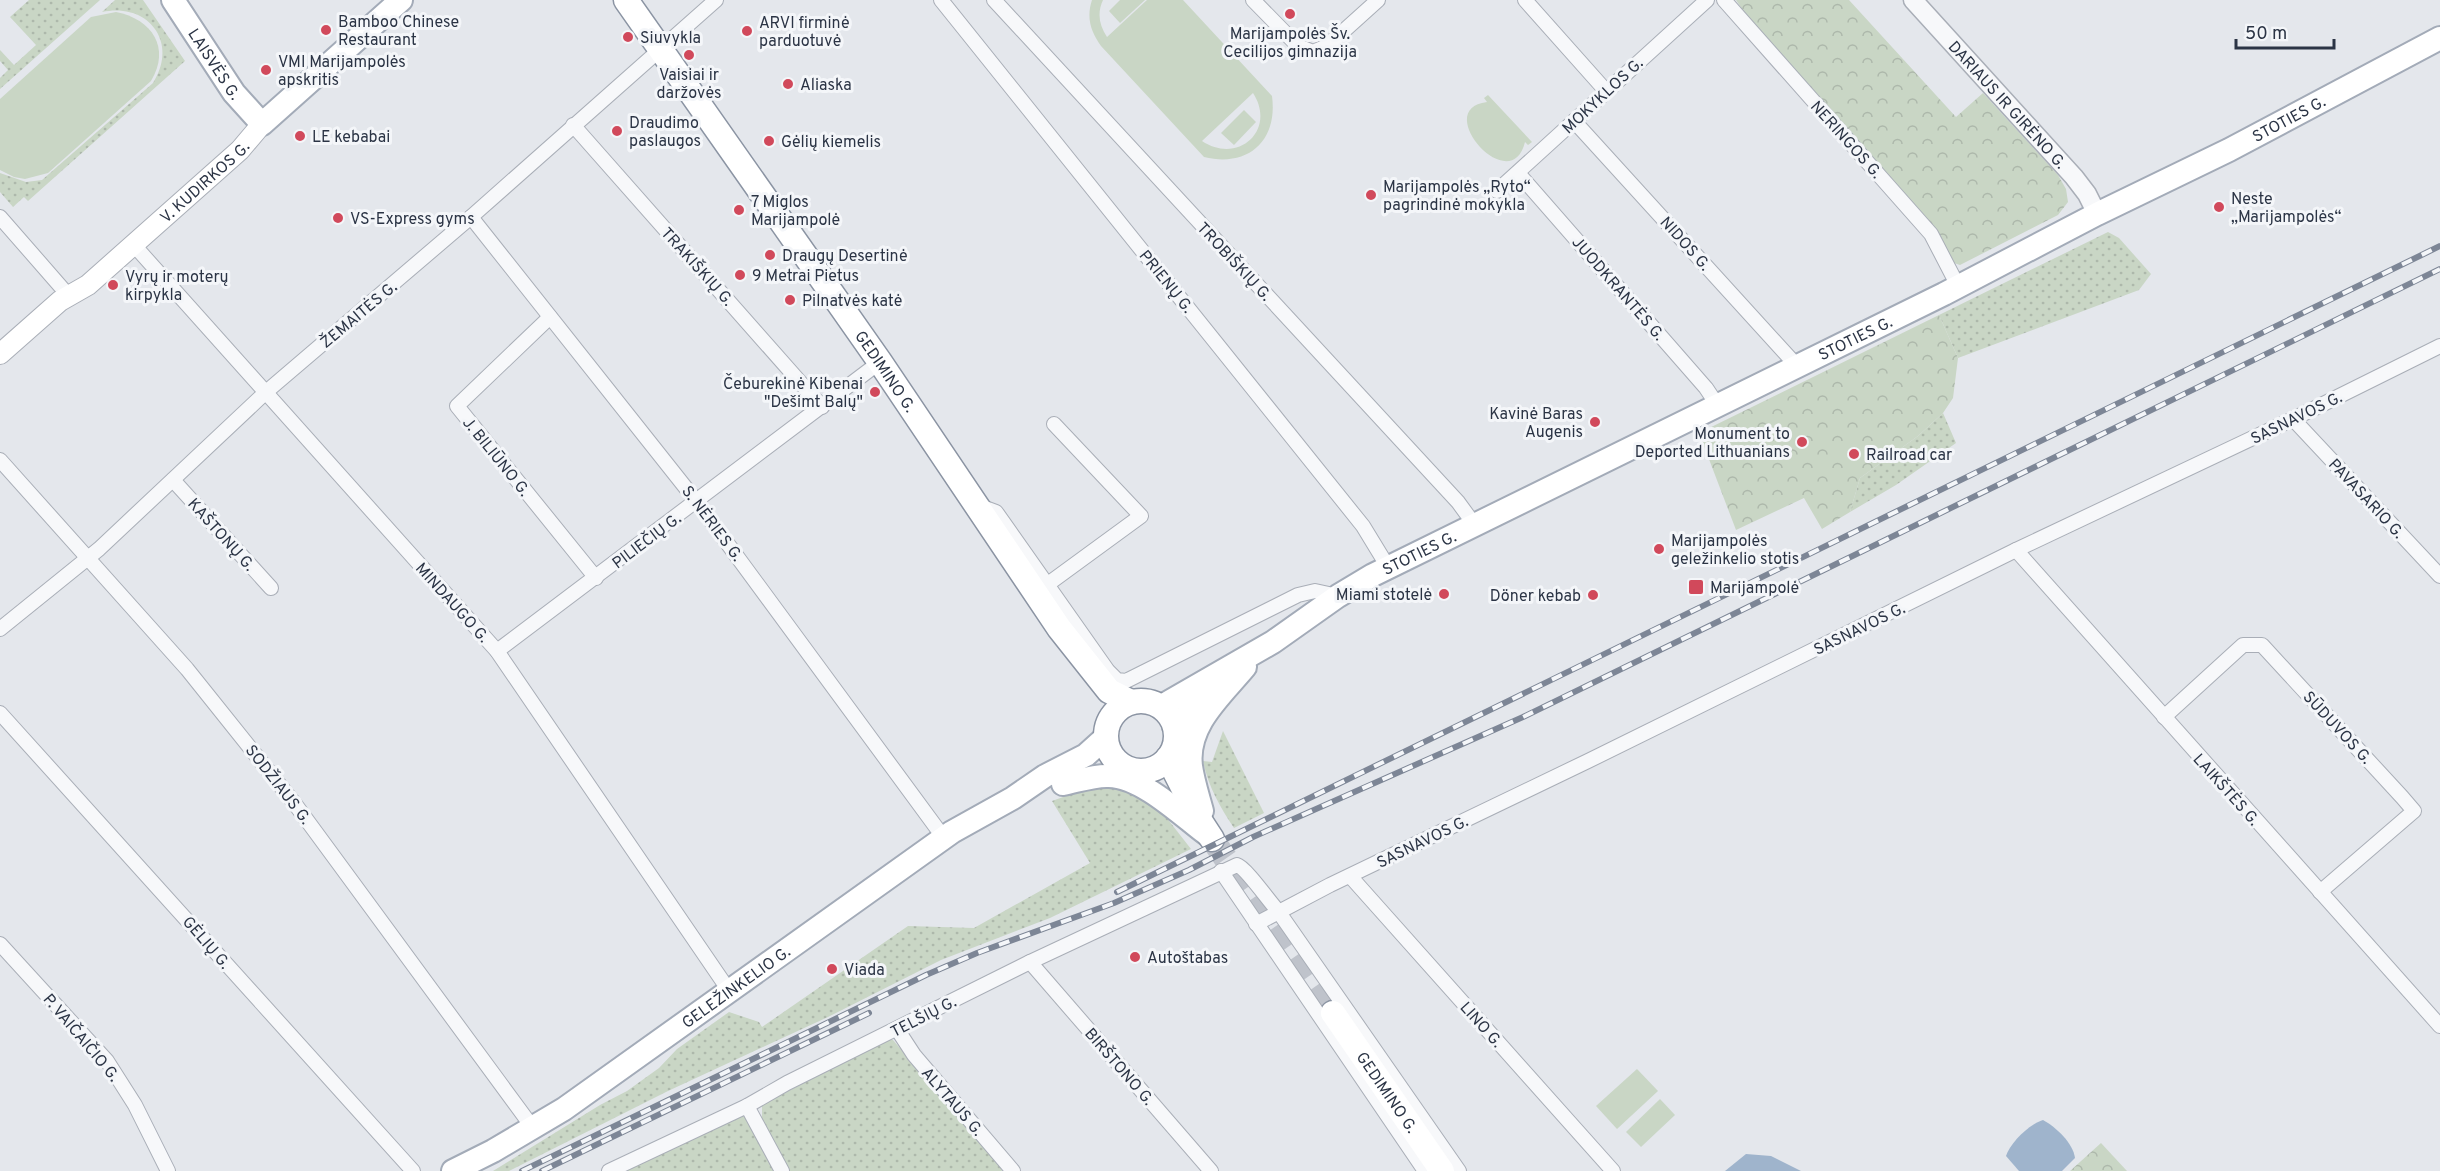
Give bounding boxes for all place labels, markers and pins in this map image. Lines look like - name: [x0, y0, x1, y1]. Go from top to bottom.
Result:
- marker: Marijampolės Šv. Cecilijos gimnazija: [1283, 7, 1297, 21]
- place label: Bamboo Chinese Restaurant: [338, 13, 459, 51]
- place label: ARVI firminė parduotuvė: [759, 14, 850, 52]
- marker: Bamboo Chinese Restaurant: [319, 23, 333, 37]
- place label: Marijampolės Šv. Cecilijos gimnazija: [1223, 23, 1357, 63]
- marker: ARVI firminė parduotuvė: [740, 24, 754, 38]
- place label: Siuvykla: [640, 29, 701, 49]
- marker: Siuvykla: [621, 30, 635, 44]
- marker: Vaisiai ir daržovės: [682, 48, 696, 62]
- place label: VMI Marijampolės apskritis: [278, 53, 406, 91]
- marker: VMI Marijampolės apskritis: [259, 63, 273, 77]
- place label: Vaisiai ir daržovės: [657, 66, 721, 104]
- place label: Aliaska: [800, 76, 852, 96]
- marker: Aliaska: [781, 77, 795, 91]
- place label: Draudimo paslaugos: [629, 114, 701, 152]
- marker: Draudimo paslaugos: [610, 124, 624, 138]
- place label: LE kebabai: [312, 128, 390, 148]
- marker: LE kebabai: [293, 129, 307, 143]
- place label: Gėlių kiemelis: [781, 133, 881, 153]
- marker: Gėlių kiemelis: [762, 134, 776, 148]
- place label: Marijampolės „Ryto“ pagrindinė mokykla: [1383, 178, 1531, 216]
- marker: Marijampolės „Ryto“ pagrindinė mokykla: [1364, 188, 1378, 202]
- place label: Neste „Marijampolės“: [2231, 190, 2341, 228]
- place label: 7 Miglos Marijampolė: [751, 193, 840, 231]
- marker: Neste „Marijampolės“: [2212, 200, 2226, 214]
- marker: 7 Miglos Marijampolė: [732, 203, 746, 217]
- place label: VS-Express gyms: [350, 210, 475, 230]
- marker: VS-Express gyms: [331, 211, 345, 225]
- place label: Draugų Desertinė: [782, 247, 908, 267]
- marker: Draugų Desertinė: [763, 248, 777, 262]
- place label: 9 Metrai Pietus: [752, 267, 859, 287]
- place label: Vyrų ir moterų kirpykla: [125, 268, 229, 306]
- marker: 9 Metrai Pietus: [733, 268, 747, 282]
- marker: Vyrų ir moterų kirpykla: [106, 278, 120, 292]
- place label: Pilnatvės katė: [802, 292, 902, 312]
- marker: Pilnatvės katė: [783, 293, 797, 307]
- place label: Čeburekinė Kibenai "Dešimt Balų": [723, 373, 863, 413]
- marker: Čeburekinė Kibenai "Dešimt Balų": [868, 385, 882, 399]
- place label: Kavinė Baras Augenis: [1489, 405, 1583, 443]
- marker: Kavinė Baras Augenis: [1588, 415, 1602, 429]
- place label: Monument to Deported Lithuanians: [1635, 425, 1790, 463]
- marker: Monument to Deported Lithuanians: [1795, 435, 1809, 449]
- place label: Railroad car: [1866, 446, 1952, 466]
- marker: Railroad car: [1847, 447, 1861, 461]
- place label: Marijampolės geležinkelio stotis: [1671, 532, 1799, 570]
- marker: Marijampolės geležinkelio stotis: [1652, 542, 1666, 556]
- marker: Marijampolė: [1687, 578, 1705, 596]
- place label: Marijampolė: [1710, 579, 1799, 599]
- place label: Miami stotelė: [1336, 586, 1432, 606]
- marker: Miami stotelė: [1437, 587, 1451, 601]
- place label: Döner kebab: [1490, 587, 1581, 607]
- marker: Döner kebab: [1586, 588, 1600, 602]
- place label: Autoštabas: [1147, 949, 1228, 969]
- marker: Autoštabas: [1128, 950, 1142, 964]
- place label: Viada: [844, 961, 885, 981]
- marker: Viada: [825, 962, 839, 976]

